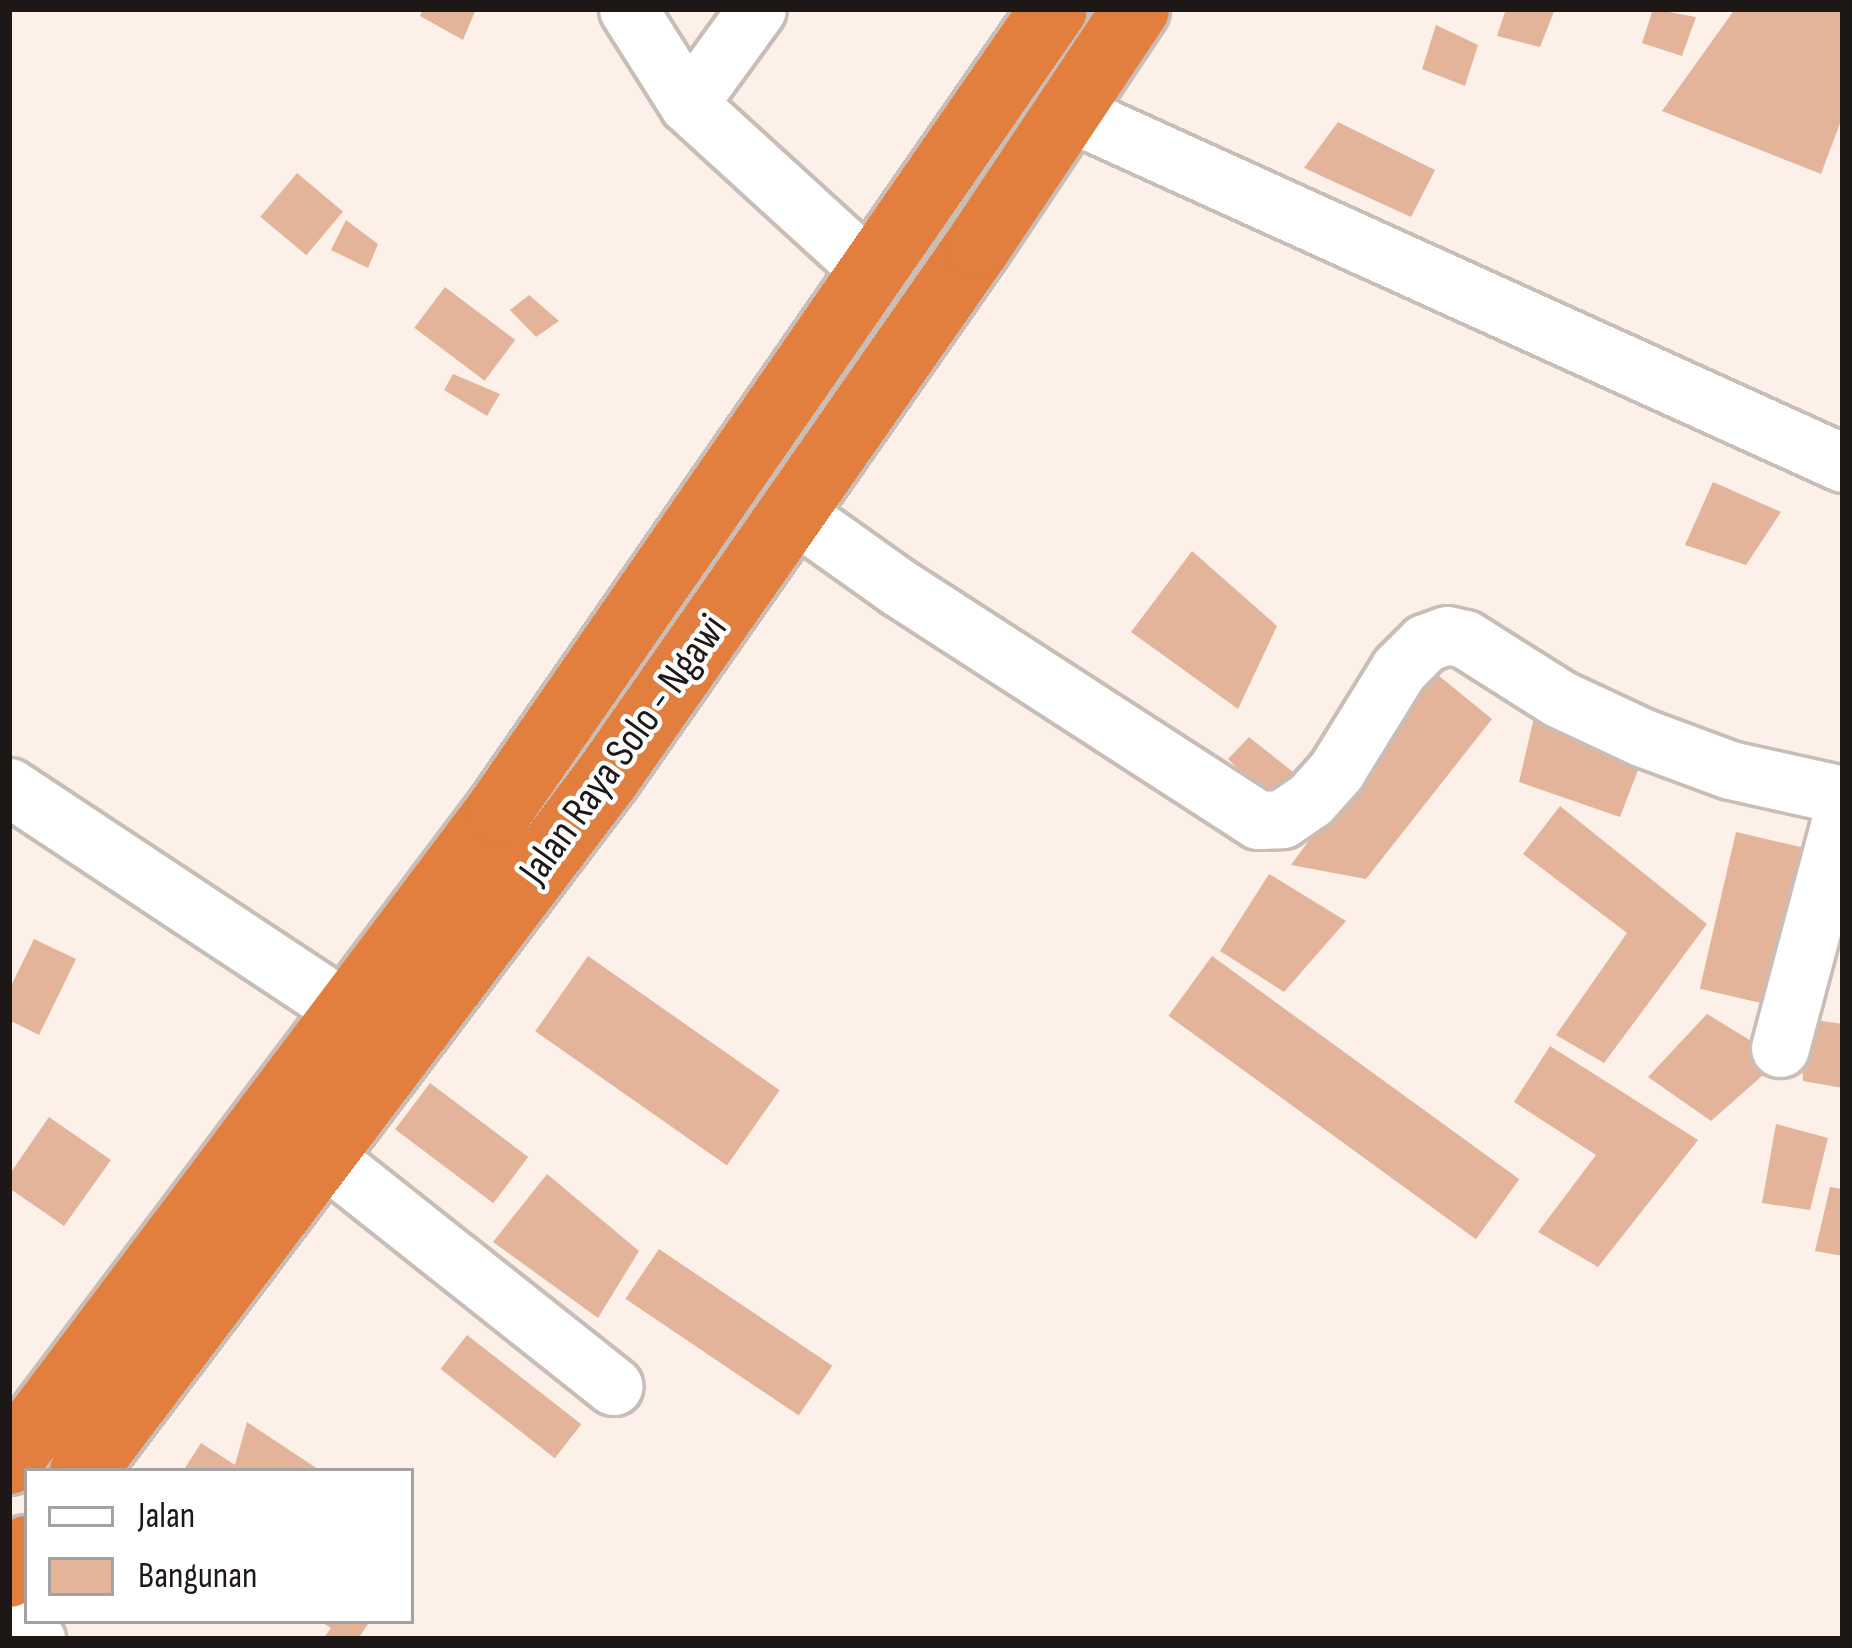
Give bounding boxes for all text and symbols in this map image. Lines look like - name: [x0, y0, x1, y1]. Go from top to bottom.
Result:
- street label: Jalan Raya Solo - Ngawi: [509, 605, 739, 895]
- legend: [24, 1468, 414, 1624]
- text: Jalan: [138, 1495, 195, 1538]
- text: Bangunan: [138, 1555, 257, 1598]

